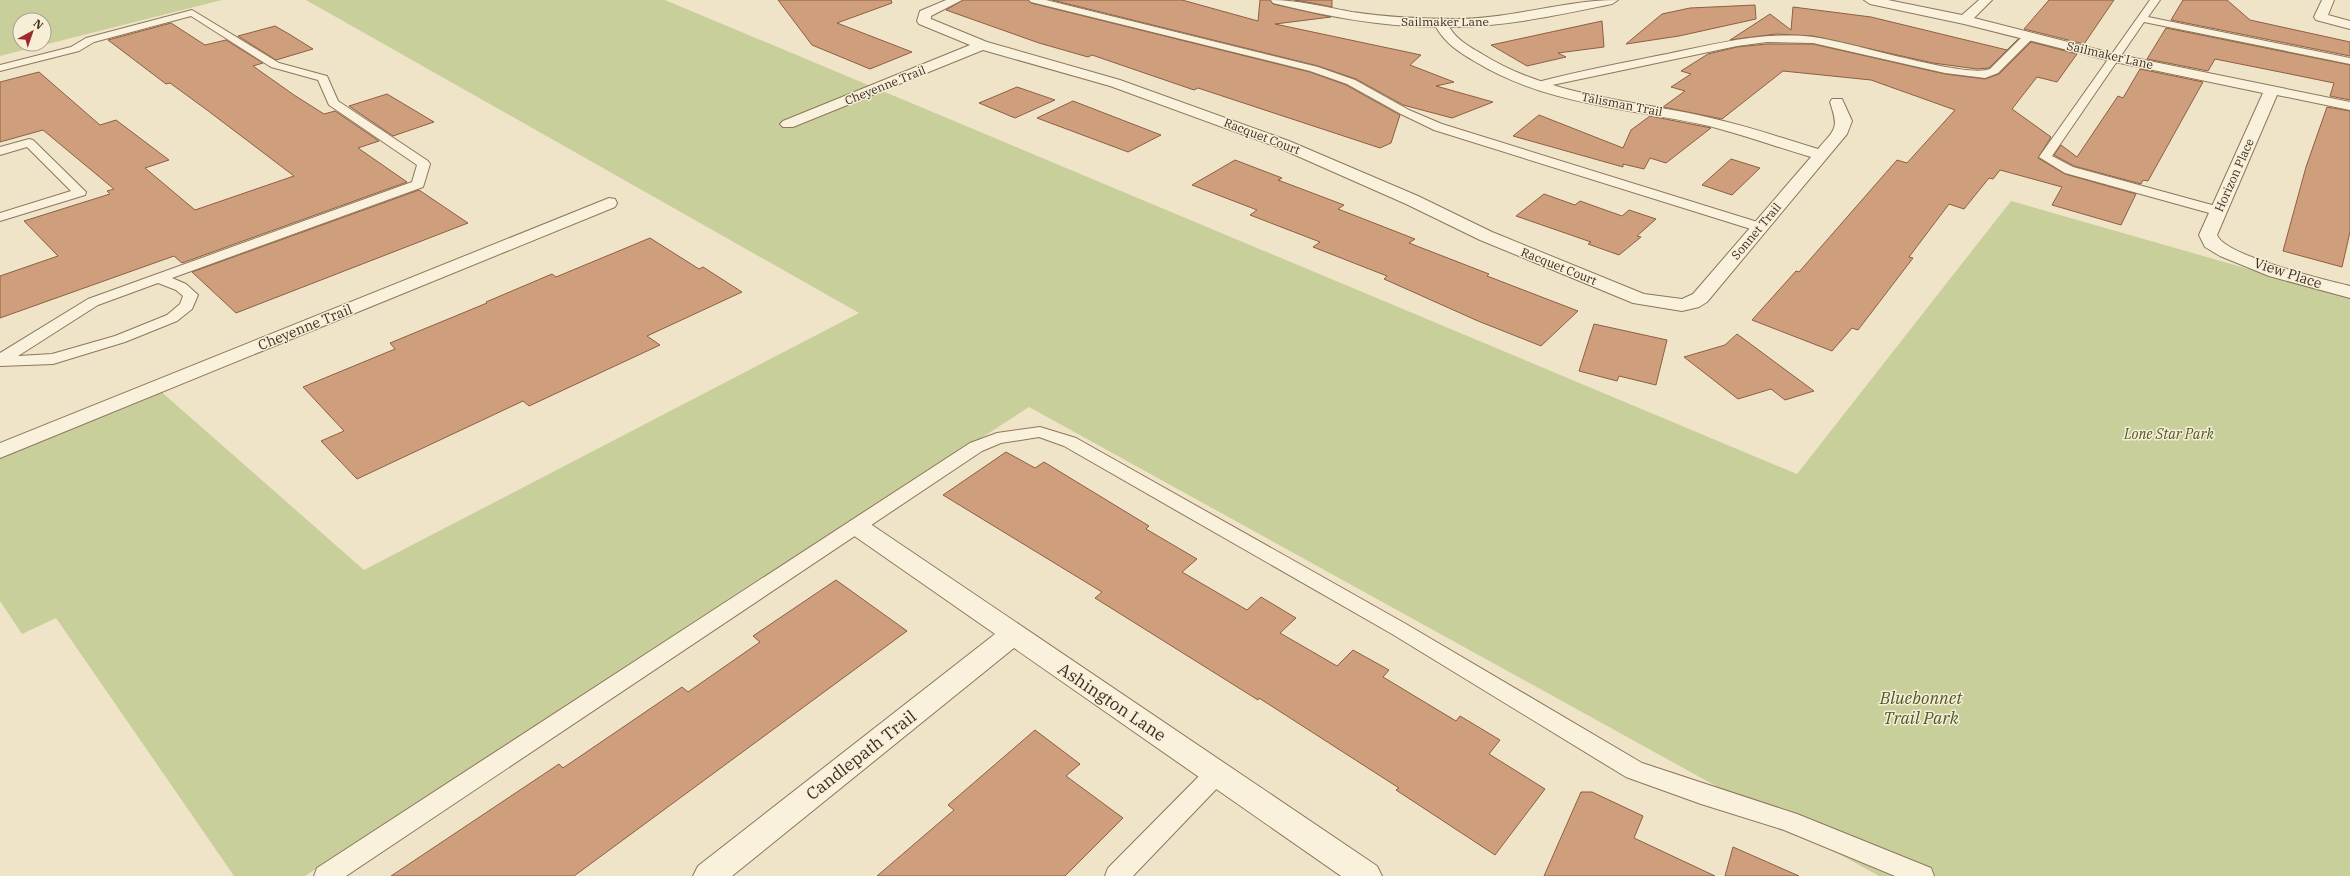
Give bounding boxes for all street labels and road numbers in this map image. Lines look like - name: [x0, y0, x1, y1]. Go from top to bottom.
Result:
- street label: Sailmaker Lane: [1401, 14, 1489, 29]
- street label: Sailmaker Lane: [2065, 38, 2155, 72]
- street label: Cheyenne Trail: [842, 62, 928, 108]
- street label: Talisman Trail: [1580, 89, 1664, 119]
- street label: Racquet Court: [1222, 115, 1302, 157]
- street label: Horizon Place: [2211, 136, 2257, 214]
- street label: Sonnet Trail: [1728, 199, 1784, 262]
- street label: Racquet Court: [1519, 244, 1599, 288]
- street label: View Place: [2252, 254, 2324, 292]
- street label: Cheyenne Trail: [255, 300, 355, 354]
- street label: Ashington Lane: [1054, 658, 1170, 746]
- street label: Candlepath Trail: [801, 705, 921, 805]

